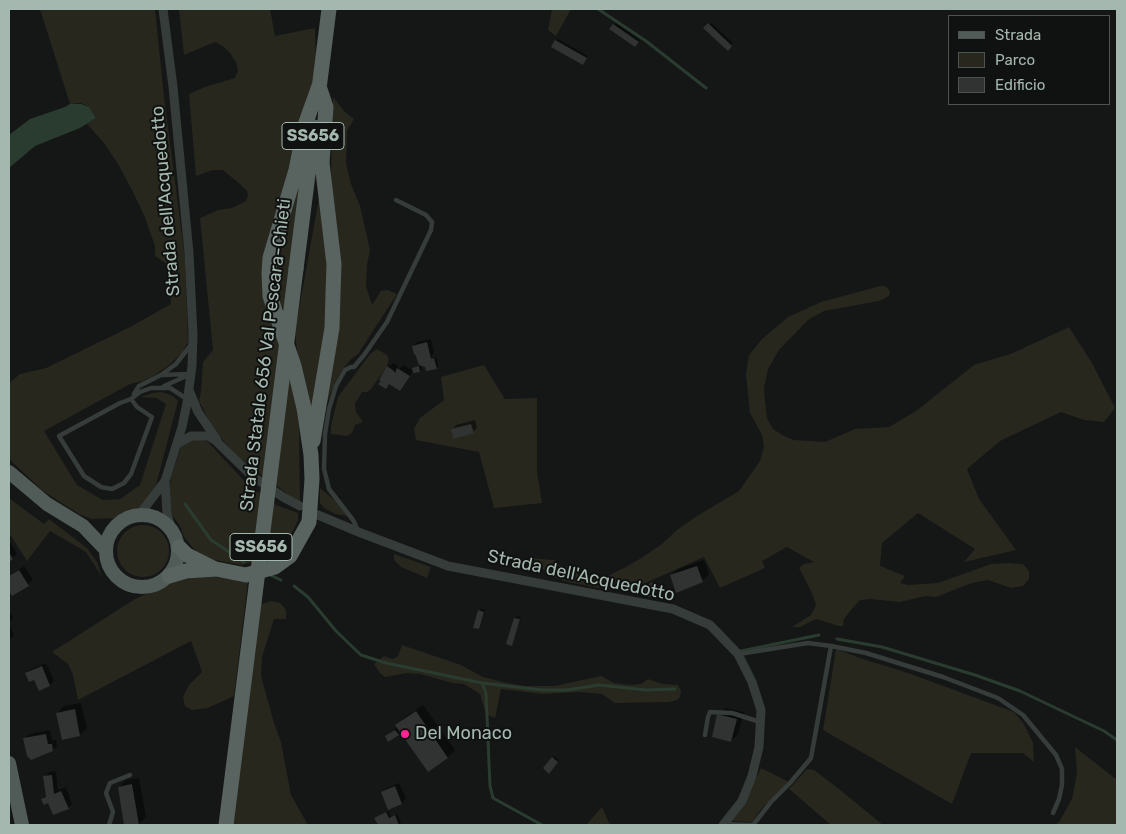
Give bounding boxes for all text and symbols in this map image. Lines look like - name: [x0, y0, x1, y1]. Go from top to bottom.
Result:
- legend: [948, 15, 1111, 105]
- text: Strada: [995, 26, 1041, 44]
- text: Parco: [995, 51, 1035, 69]
- text: Edificio: [995, 76, 1045, 94]
- street label: Strada dell'Acquedotto: [147, 105, 185, 297]
- road number: SS656: [282, 122, 344, 150]
- street label: Strada Statale 656 Val Pescara-Chieti: [236, 197, 296, 513]
- road number: SS656: [230, 534, 292, 560]
- street label: Strada dell'Acquedotto: [485, 546, 677, 606]
- place label: Del Monaco: [415, 723, 512, 745]
- marker: Del Monaco: [399, 728, 411, 740]

